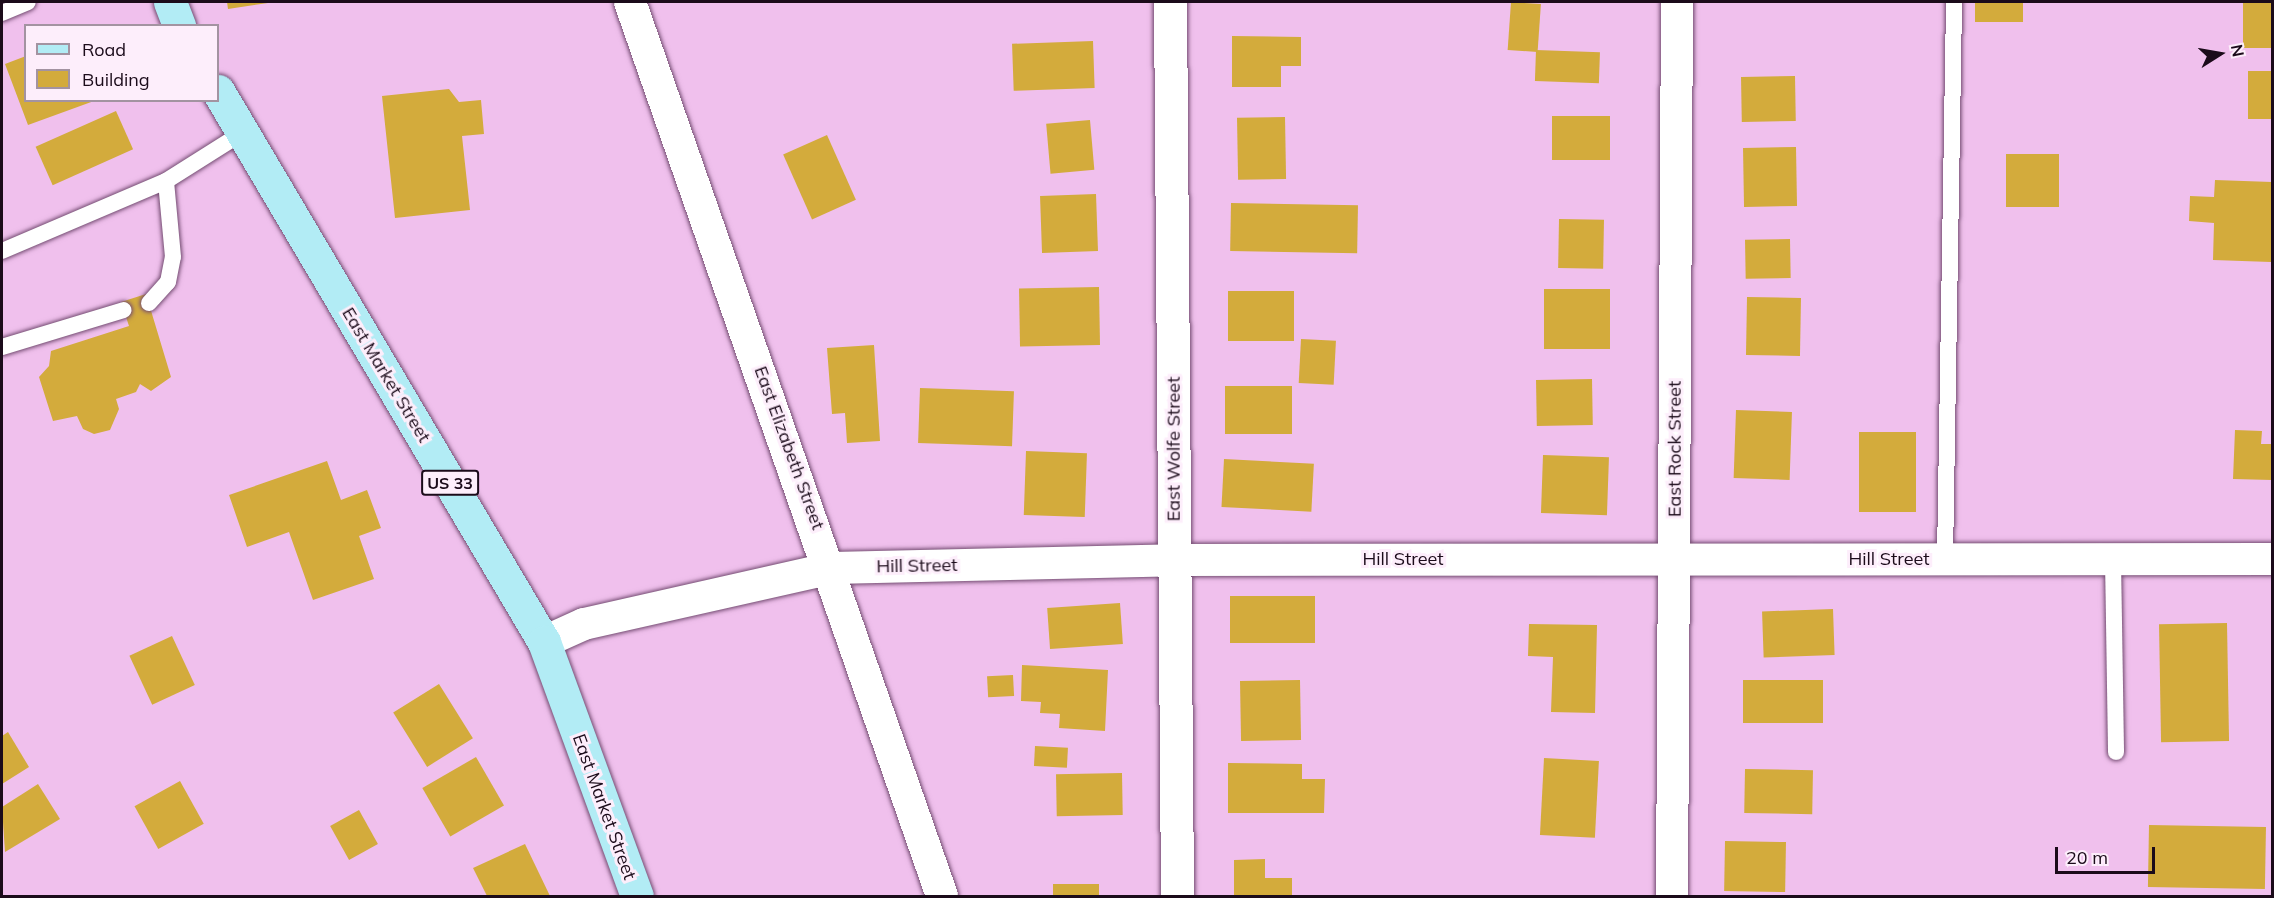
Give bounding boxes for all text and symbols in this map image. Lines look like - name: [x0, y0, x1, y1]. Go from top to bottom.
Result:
- legend: [24, 24, 219, 102]
- north arrow: [2190, 24, 2250, 84]
- text: Road: [82, 38, 126, 61]
- text: N: [2227, 43, 2249, 58]
- text: Building: [82, 68, 150, 91]
- street label: East Market Street: [337, 304, 435, 446]
- street label: East Elizabeth Street: [749, 363, 829, 533]
- street label: East Wolfe Street: [1163, 377, 1185, 521]
- street label: East Rock Street: [1664, 381, 1686, 517]
- road number: US 33: [420, 470, 480, 496]
- street label: Hill Street: [1362, 548, 1444, 570]
- street label: Hill Street: [1848, 548, 1930, 570]
- street label: Hill Street: [876, 554, 958, 578]
- street label: East Market Street: [568, 731, 640, 883]
- scale bar: [2058, 835, 2158, 873]
- text: 20 m: [2066, 846, 2108, 869]

